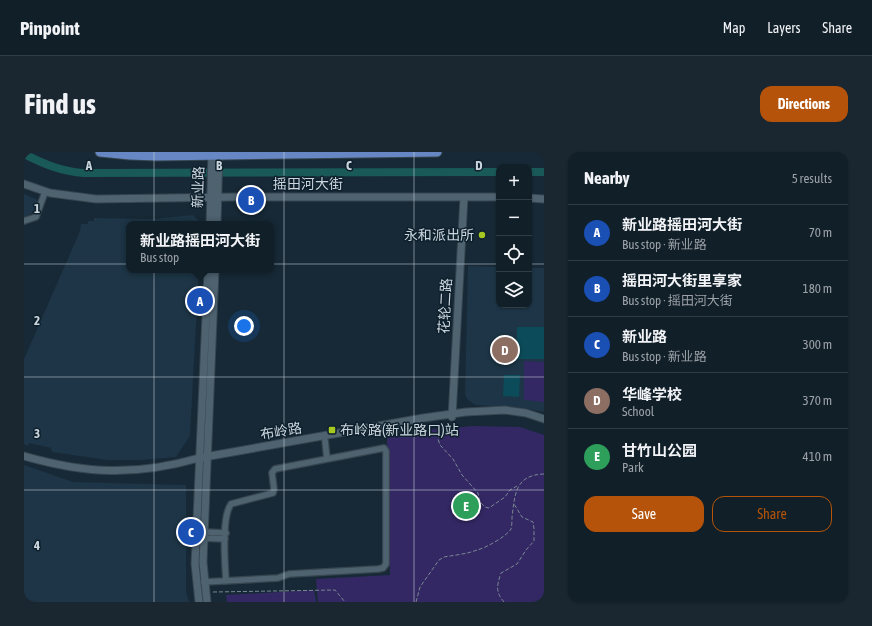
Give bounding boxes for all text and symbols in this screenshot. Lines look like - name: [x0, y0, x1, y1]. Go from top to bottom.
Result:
- text: Pinpoint: [20, 17, 80, 39]
- text: Map: [723, 20, 745, 36]
- text: Layers: [767, 20, 800, 36]
- text: Share: [822, 20, 852, 36]
- button: Directions: [760, 86, 848, 122]
- text: Find us: [24, 88, 96, 120]
- text: A: [85, 158, 93, 173]
- text: B: [216, 158, 223, 173]
- text: C: [346, 158, 352, 173]
- text: D: [475, 158, 483, 173]
- map controls: [496, 164, 532, 308]
- button: +: [496, 164, 532, 200]
- street label: 新业路: [189, 166, 207, 208]
- text: Nearby: [584, 168, 630, 188]
- text: 5 results: [792, 171, 832, 186]
- street label: 摇田河大街: [273, 176, 343, 192]
- pin: B: [238, 185, 264, 215]
- button: −: [496, 200, 532, 236]
- text: 1: [34, 201, 40, 216]
- text: 新业路摇田河大街: [622, 216, 742, 233]
- popup: [126, 221, 274, 273]
- text: A: [594, 225, 600, 240]
- text: 70 m: [809, 225, 832, 240]
- place label: 永和派出所: [404, 227, 474, 243]
- marker: 永和派出所: [477, 230, 487, 240]
- text: 新业路摇田河大街: [140, 232, 260, 249]
- button: locate: [496, 236, 532, 272]
- text: Bus stop · 新业路: [622, 237, 707, 252]
- text: Bus stop: [140, 250, 179, 265]
- button: layers: [496, 272, 532, 308]
- text: 摇田河大街里享家: [622, 272, 742, 289]
- street label: 花轮二路: [436, 278, 454, 334]
- text: B: [594, 281, 600, 296]
- text: 180 m: [803, 281, 832, 296]
- pin: A: [187, 286, 213, 316]
- text: Bus stop · 摇田河大街: [622, 293, 733, 308]
- text: 2: [34, 313, 40, 328]
- your location: [234, 316, 254, 336]
- text: 新业路: [622, 328, 667, 345]
- pin: D: [492, 335, 518, 365]
- text: C: [594, 337, 600, 352]
- text: 300 m: [803, 337, 832, 352]
- text: Bus stop · 新业路: [622, 349, 707, 364]
- text: 华峰学校: [622, 386, 682, 403]
- text: D: [593, 393, 601, 408]
- text: 370 m: [803, 393, 832, 408]
- text: School: [622, 404, 654, 419]
- street label: 布岭路: [259, 419, 303, 443]
- place label: 布岭路(新业路口)站: [340, 422, 459, 438]
- marker: 布岭路(新业路口)站: [327, 425, 337, 435]
- text: 3: [34, 426, 40, 441]
- text: 甘竹山公园: [622, 442, 697, 459]
- text: E: [594, 449, 600, 464]
- text: 410 m: [803, 449, 832, 464]
- text: Park: [622, 460, 644, 475]
- pin: E: [453, 491, 479, 521]
- button: Save: [584, 496, 704, 532]
- button: Share: [712, 496, 832, 532]
- pin: C: [178, 517, 204, 547]
- text: 4: [33, 538, 40, 553]

